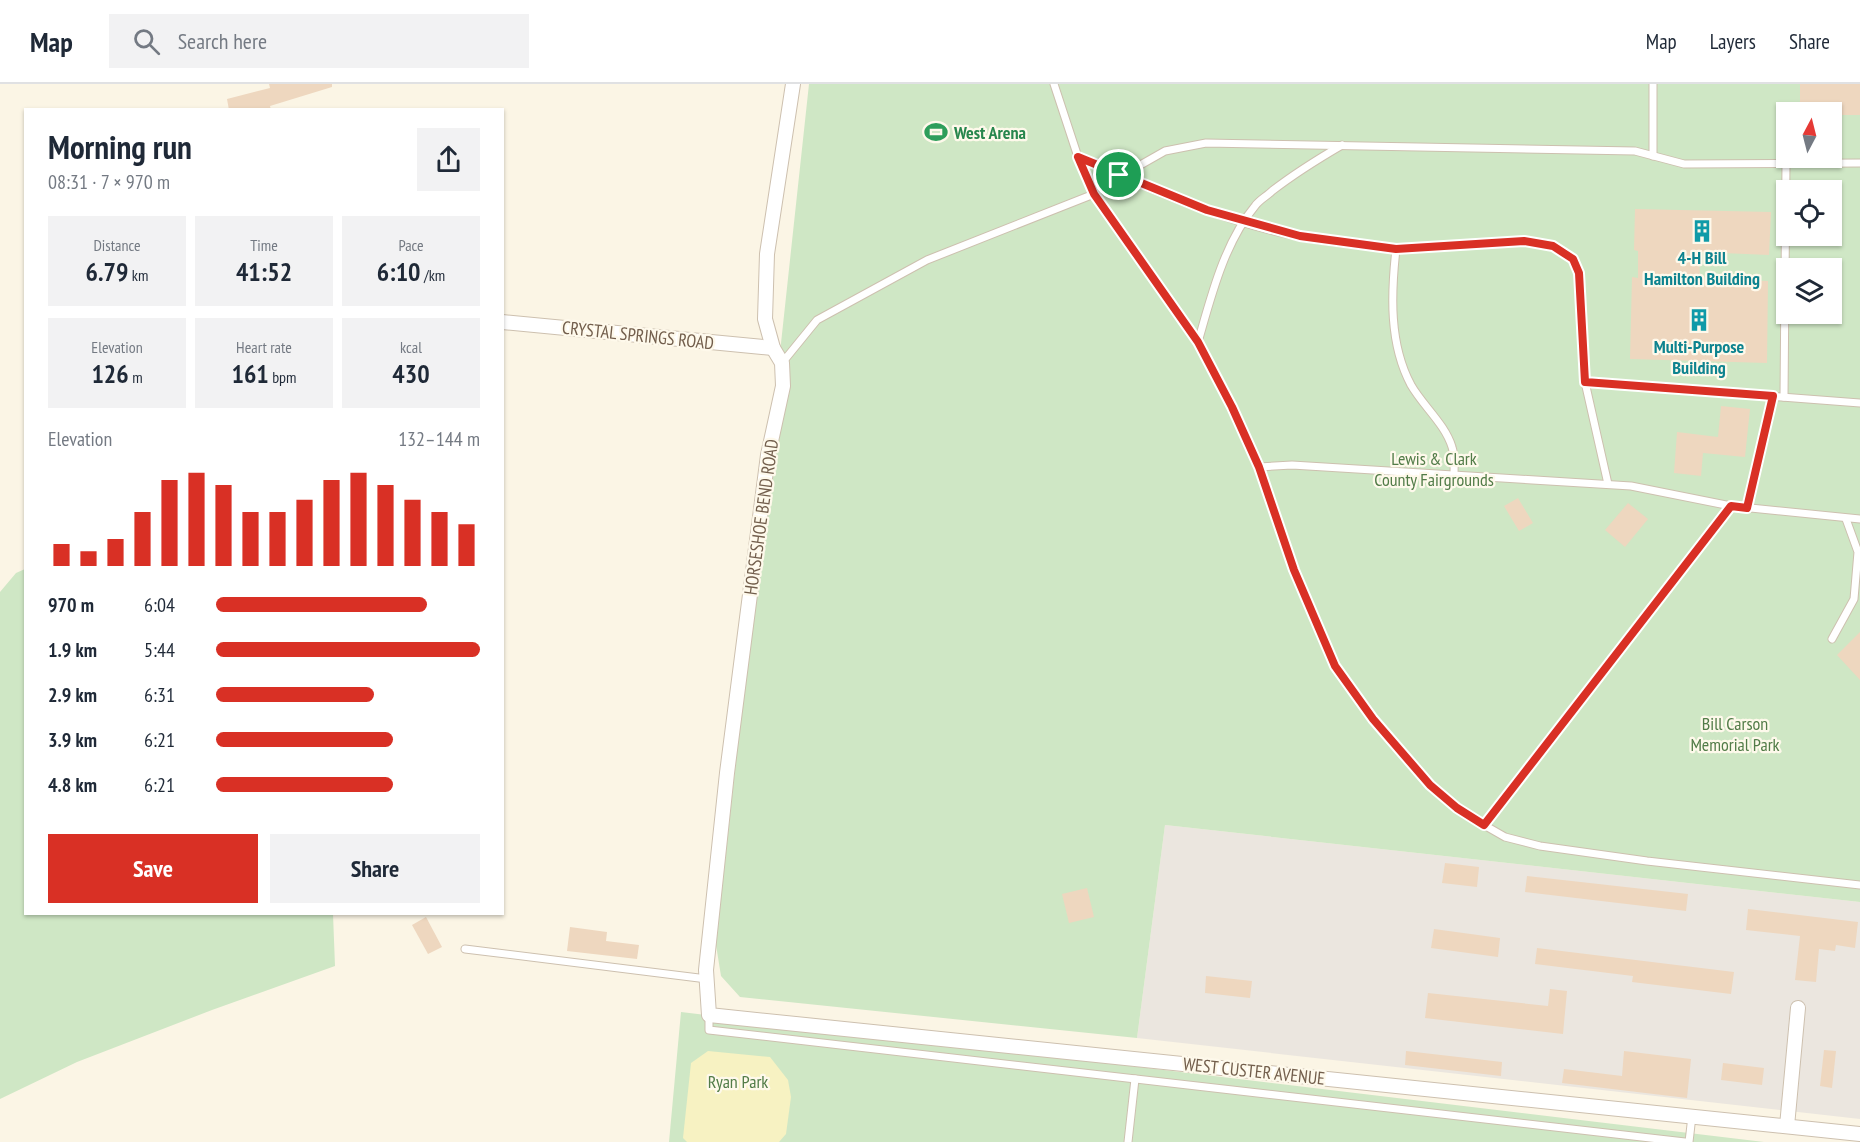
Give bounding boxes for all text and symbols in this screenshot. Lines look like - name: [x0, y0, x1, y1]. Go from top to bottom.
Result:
- search box: [109, 14, 529, 68]
- text: Map: [30, 23, 73, 60]
- icon: search: [130, 25, 163, 58]
- text: Search here: [178, 27, 267, 55]
- text: Map: [1646, 28, 1677, 55]
- text: Layers: [1710, 28, 1756, 55]
- text: Share: [1789, 28, 1830, 55]
- north arrow: [1776, 102, 1842, 168]
- map controls: [1776, 102, 1842, 324]
- sports icon: West Arena: [923, 119, 949, 145]
- place label: West Arena: [953, 121, 1026, 144]
- text: Morning run: [48, 125, 192, 168]
- button: share: [417, 128, 480, 191]
- pin: [1093, 149, 1144, 200]
- icon: arrive: [1102, 158, 1135, 191]
- text: 08:31 · 7 × 970 m: [48, 169, 170, 195]
- button: locate: [1776, 180, 1842, 246]
- building icon: 4-H Bill Hamilton Building: [1689, 218, 1715, 244]
- text: Distance: [93, 235, 141, 255]
- text: Time: [250, 235, 278, 255]
- text: Pace: [398, 235, 424, 255]
- place label: 4-H Bill Hamilton Building: [1644, 246, 1760, 290]
- text: 6.79: [86, 255, 128, 288]
- text: 41:52: [236, 255, 292, 288]
- text: 6:10: [377, 255, 421, 288]
- button: layers: [1776, 258, 1842, 324]
- text: km: [128, 265, 148, 285]
- text: /km: [421, 265, 445, 285]
- building icon: Multi-Purpose Building: [1686, 307, 1712, 333]
- street label: CRYSTAL SPRINGS ROAD: [561, 316, 715, 354]
- place label: Multi-Purpose Building: [1654, 335, 1745, 379]
- text: Elevation: [91, 337, 143, 357]
- text: Heart rate: [236, 337, 292, 357]
- text: kcal: [400, 337, 422, 357]
- text: 126: [91, 357, 129, 390]
- text: 161: [231, 357, 269, 390]
- text: 430: [392, 357, 430, 390]
- text: m: [129, 367, 143, 387]
- text: bpm: [269, 367, 297, 387]
- text: Elevation: [48, 426, 112, 452]
- text: 132–144 m: [398, 426, 480, 452]
- street label: HORSESHOE BEND ROAD: [739, 438, 783, 596]
- park label: Lewis & Clark County Fairgrounds: [1374, 447, 1494, 491]
- text: 970 m: [48, 592, 94, 618]
- text: 6:04: [144, 592, 175, 618]
- text: 1.9 km: [48, 637, 97, 663]
- text: 5:44: [144, 637, 175, 663]
- text: 2.9 km: [48, 682, 97, 708]
- text: 6:31: [144, 682, 175, 708]
- park label: Bill Carson Memorial Park: [1690, 712, 1780, 756]
- text: 3.9 km: [48, 727, 97, 753]
- text: 6:21: [144, 727, 175, 753]
- text: 4.8 km: [48, 772, 97, 798]
- text: 6:21: [144, 772, 175, 798]
- button: Save: [48, 834, 258, 903]
- button: Share: [270, 834, 480, 903]
- street label: WEST CUSTER AVENUE: [1182, 1052, 1326, 1090]
- park label: Ryan Park: [708, 1070, 768, 1093]

